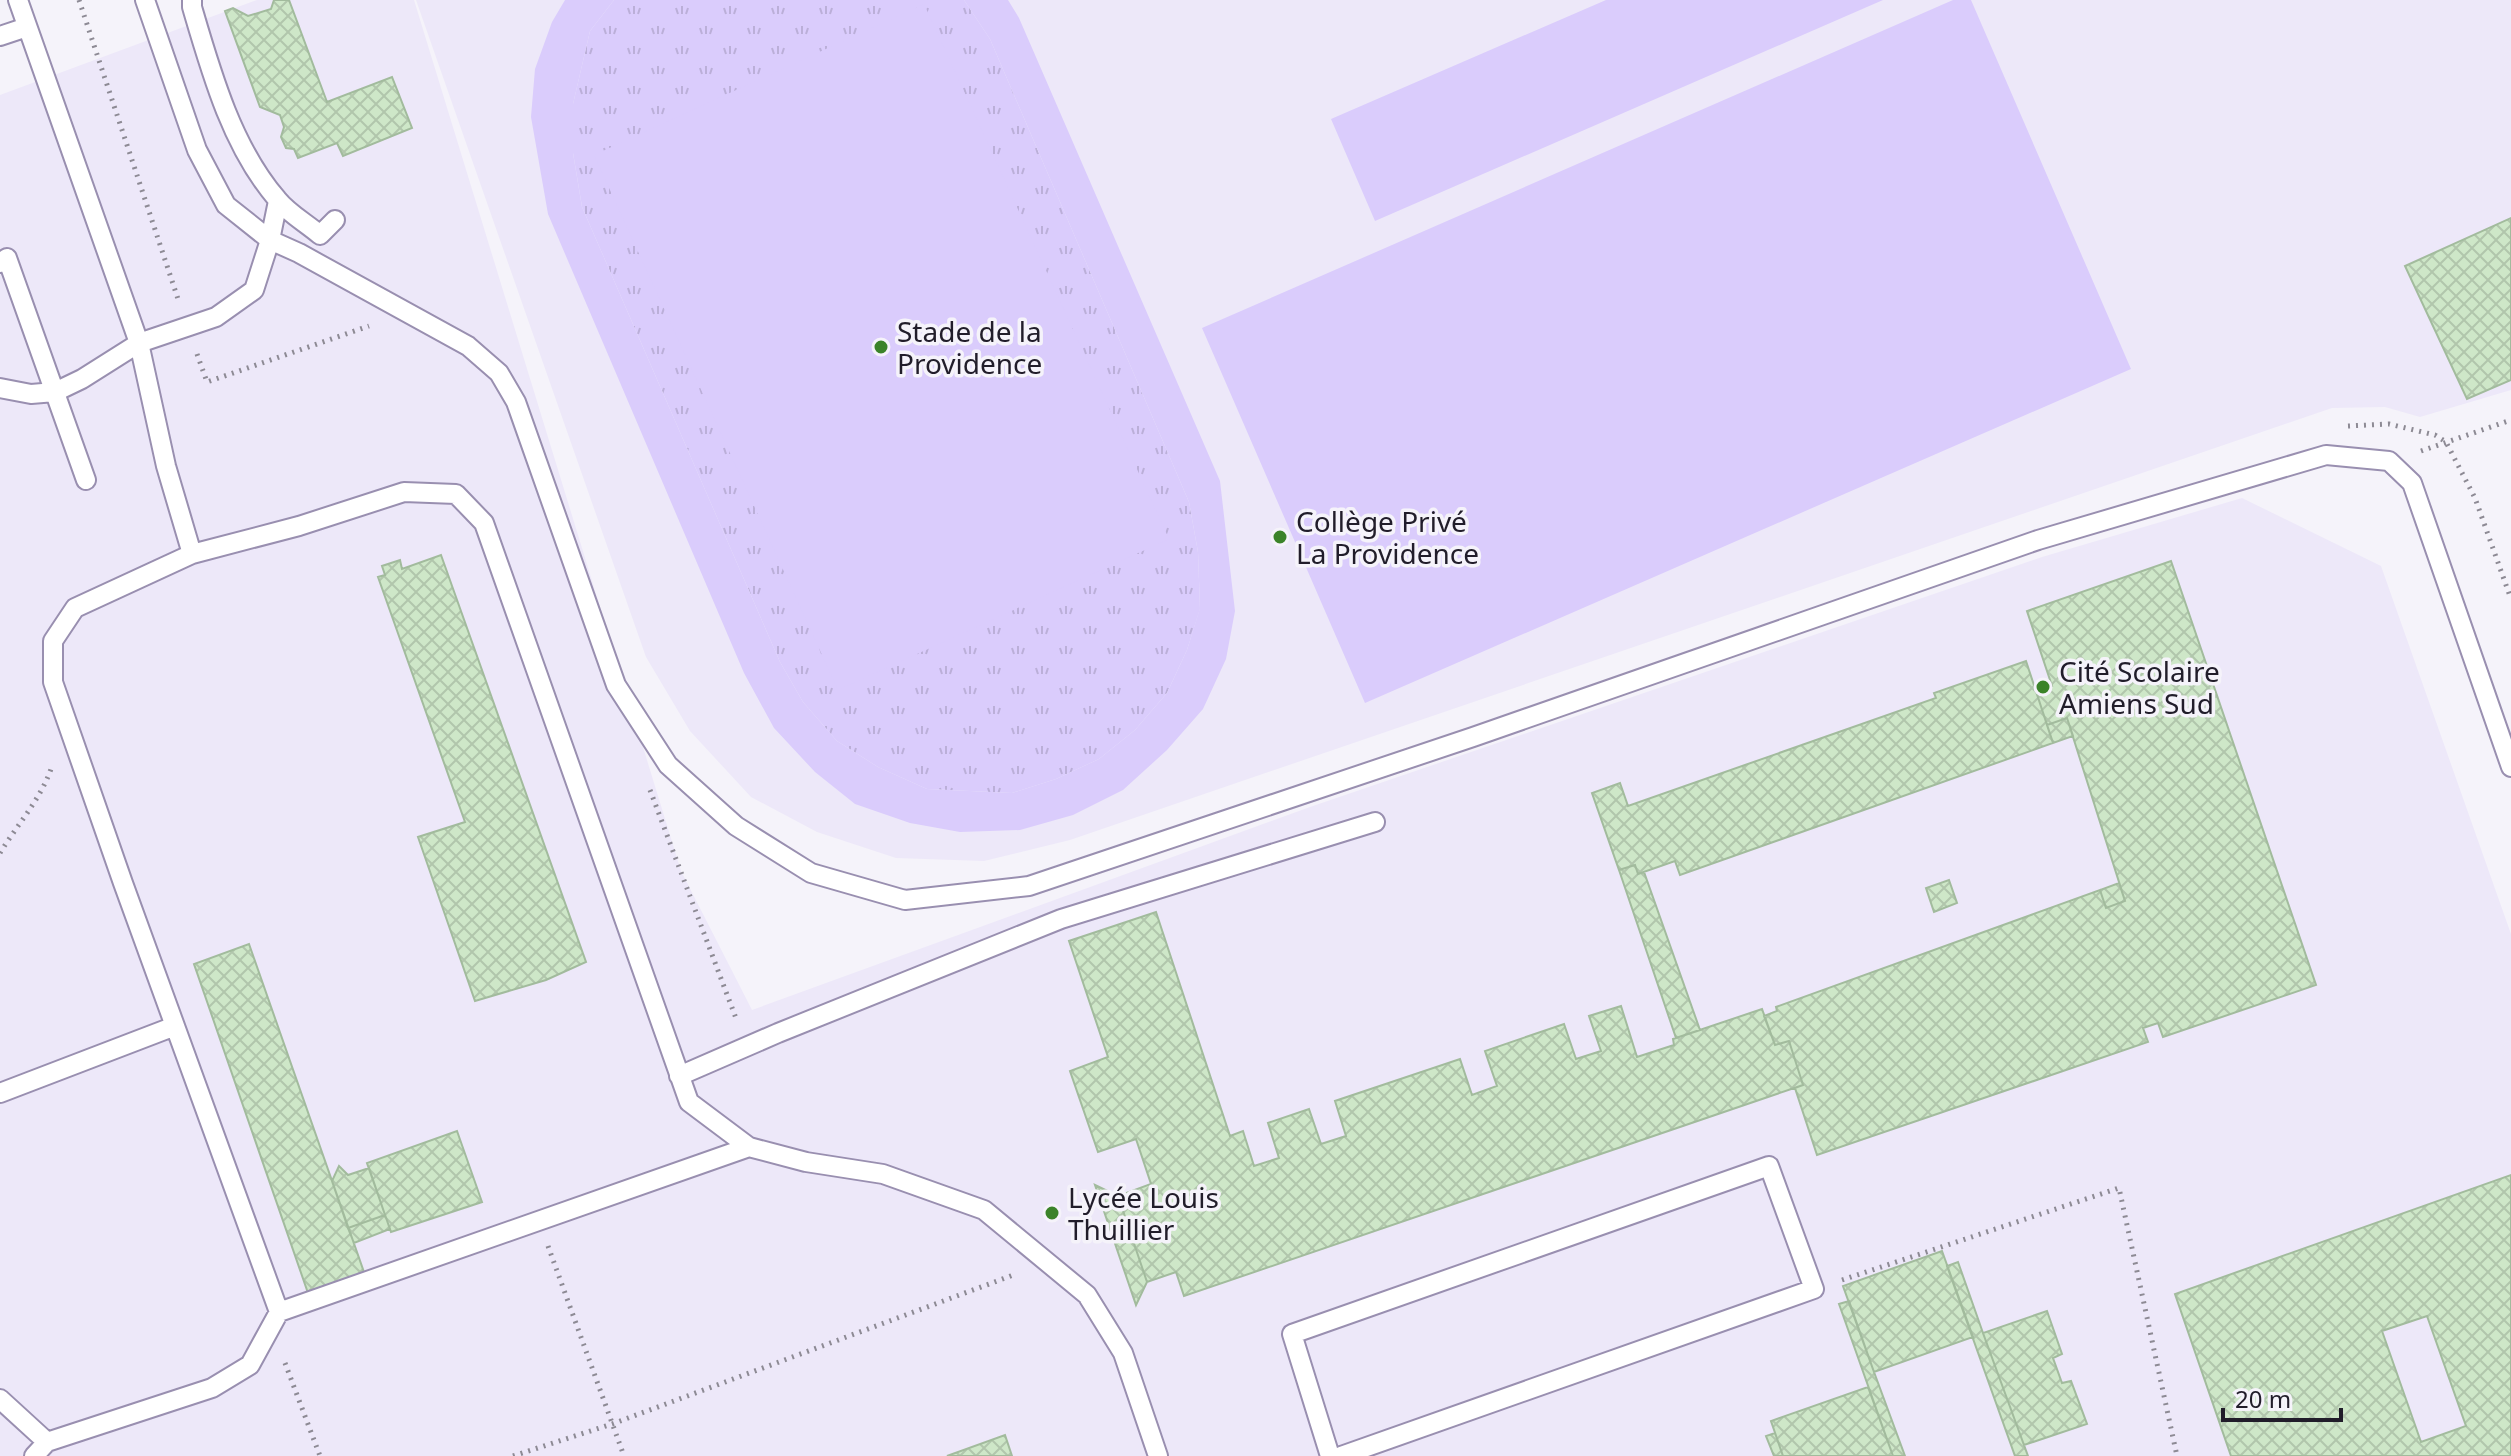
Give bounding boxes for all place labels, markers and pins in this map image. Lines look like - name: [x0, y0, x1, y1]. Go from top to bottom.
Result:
- place label: Stade de la Providence: [897, 312, 1042, 382]
- marker: Stade de la Providence: [872, 338, 890, 356]
- place label: Collège Privé La Providence: [1296, 502, 1479, 572]
- marker: Collège Privé La Providence: [1271, 528, 1289, 546]
- place label: Cité Scolaire Amiens Sud: [2059, 652, 2220, 722]
- marker: Cité Scolaire Amiens Sud: [2034, 678, 2052, 696]
- place label: Lycée Louis Thuillier: [1068, 1178, 1219, 1248]
- marker: Lycée Louis Thuillier: [1043, 1204, 1061, 1222]

